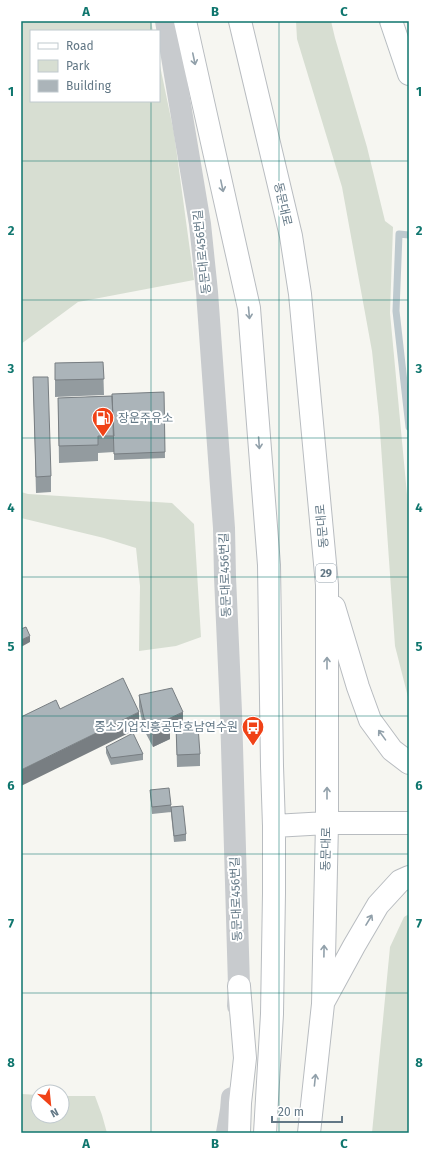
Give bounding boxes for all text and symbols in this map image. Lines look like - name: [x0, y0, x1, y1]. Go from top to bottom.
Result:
- text: A: [81, 4, 90, 19]
- text: B: [211, 4, 219, 19]
- text: C: [340, 4, 348, 19]
- legend: [30, 30, 160, 102]
- text: Road: [66, 39, 94, 53]
- one-way arrow: [191, 52, 199, 65]
- text: Park: [66, 59, 90, 73]
- text: Building: [66, 79, 112, 93]
- text: 1: [8, 84, 14, 99]
- text: 1: [416, 84, 422, 99]
- one-way arrow: [219, 179, 227, 192]
- street label: 동문대로: [271, 181, 295, 227]
- street label: 동문대로456번길: [191, 209, 213, 295]
- text: 2: [8, 223, 15, 238]
- text: 2: [416, 223, 423, 238]
- one-way arrow: [246, 306, 253, 319]
- text: 3: [7, 361, 15, 376]
- text: 3: [415, 361, 423, 376]
- fuel station icon: 장운주유소: [90, 405, 116, 438]
- place label: 장운주유소: [118, 411, 173, 425]
- one-way arrow: [256, 436, 263, 449]
- text: 4: [7, 500, 15, 515]
- text: 4: [415, 500, 423, 515]
- street label: 동문대로: [313, 503, 331, 549]
- street label: 동문대로456번길: [217, 532, 233, 618]
- road number: 29: [316, 564, 336, 582]
- text: 5: [8, 639, 15, 654]
- text: 5: [416, 639, 423, 654]
- one-way arrow: [323, 657, 331, 670]
- bus stop icon: 중소기업진흥공단호남연수원: [240, 714, 266, 747]
- place label: 중소기업진흥공단호남연수원: [94, 720, 238, 734]
- one-way arrow: [378, 730, 386, 741]
- text: 6: [7, 778, 15, 793]
- text: 6: [415, 778, 423, 793]
- one-way arrow: [323, 787, 331, 800]
- street label: 동문대로: [319, 827, 333, 871]
- street label: 동문대로456번길: [228, 856, 244, 942]
- one-way arrow: [365, 915, 373, 926]
- text: 7: [8, 916, 14, 931]
- text: 7: [416, 916, 422, 931]
- one-way arrow: [320, 945, 328, 958]
- text: 8: [7, 1055, 15, 1070]
- text: 8: [415, 1055, 423, 1070]
- one-way arrow: [311, 1074, 319, 1087]
- north arrow: [30, 1084, 70, 1124]
- scale bar: [272, 1098, 342, 1124]
- text: N: [48, 1105, 61, 1120]
- text: 20 m: [278, 1105, 304, 1119]
- text: A: [81, 1136, 90, 1151]
- text: B: [211, 1136, 219, 1151]
- text: C: [340, 1136, 348, 1151]

